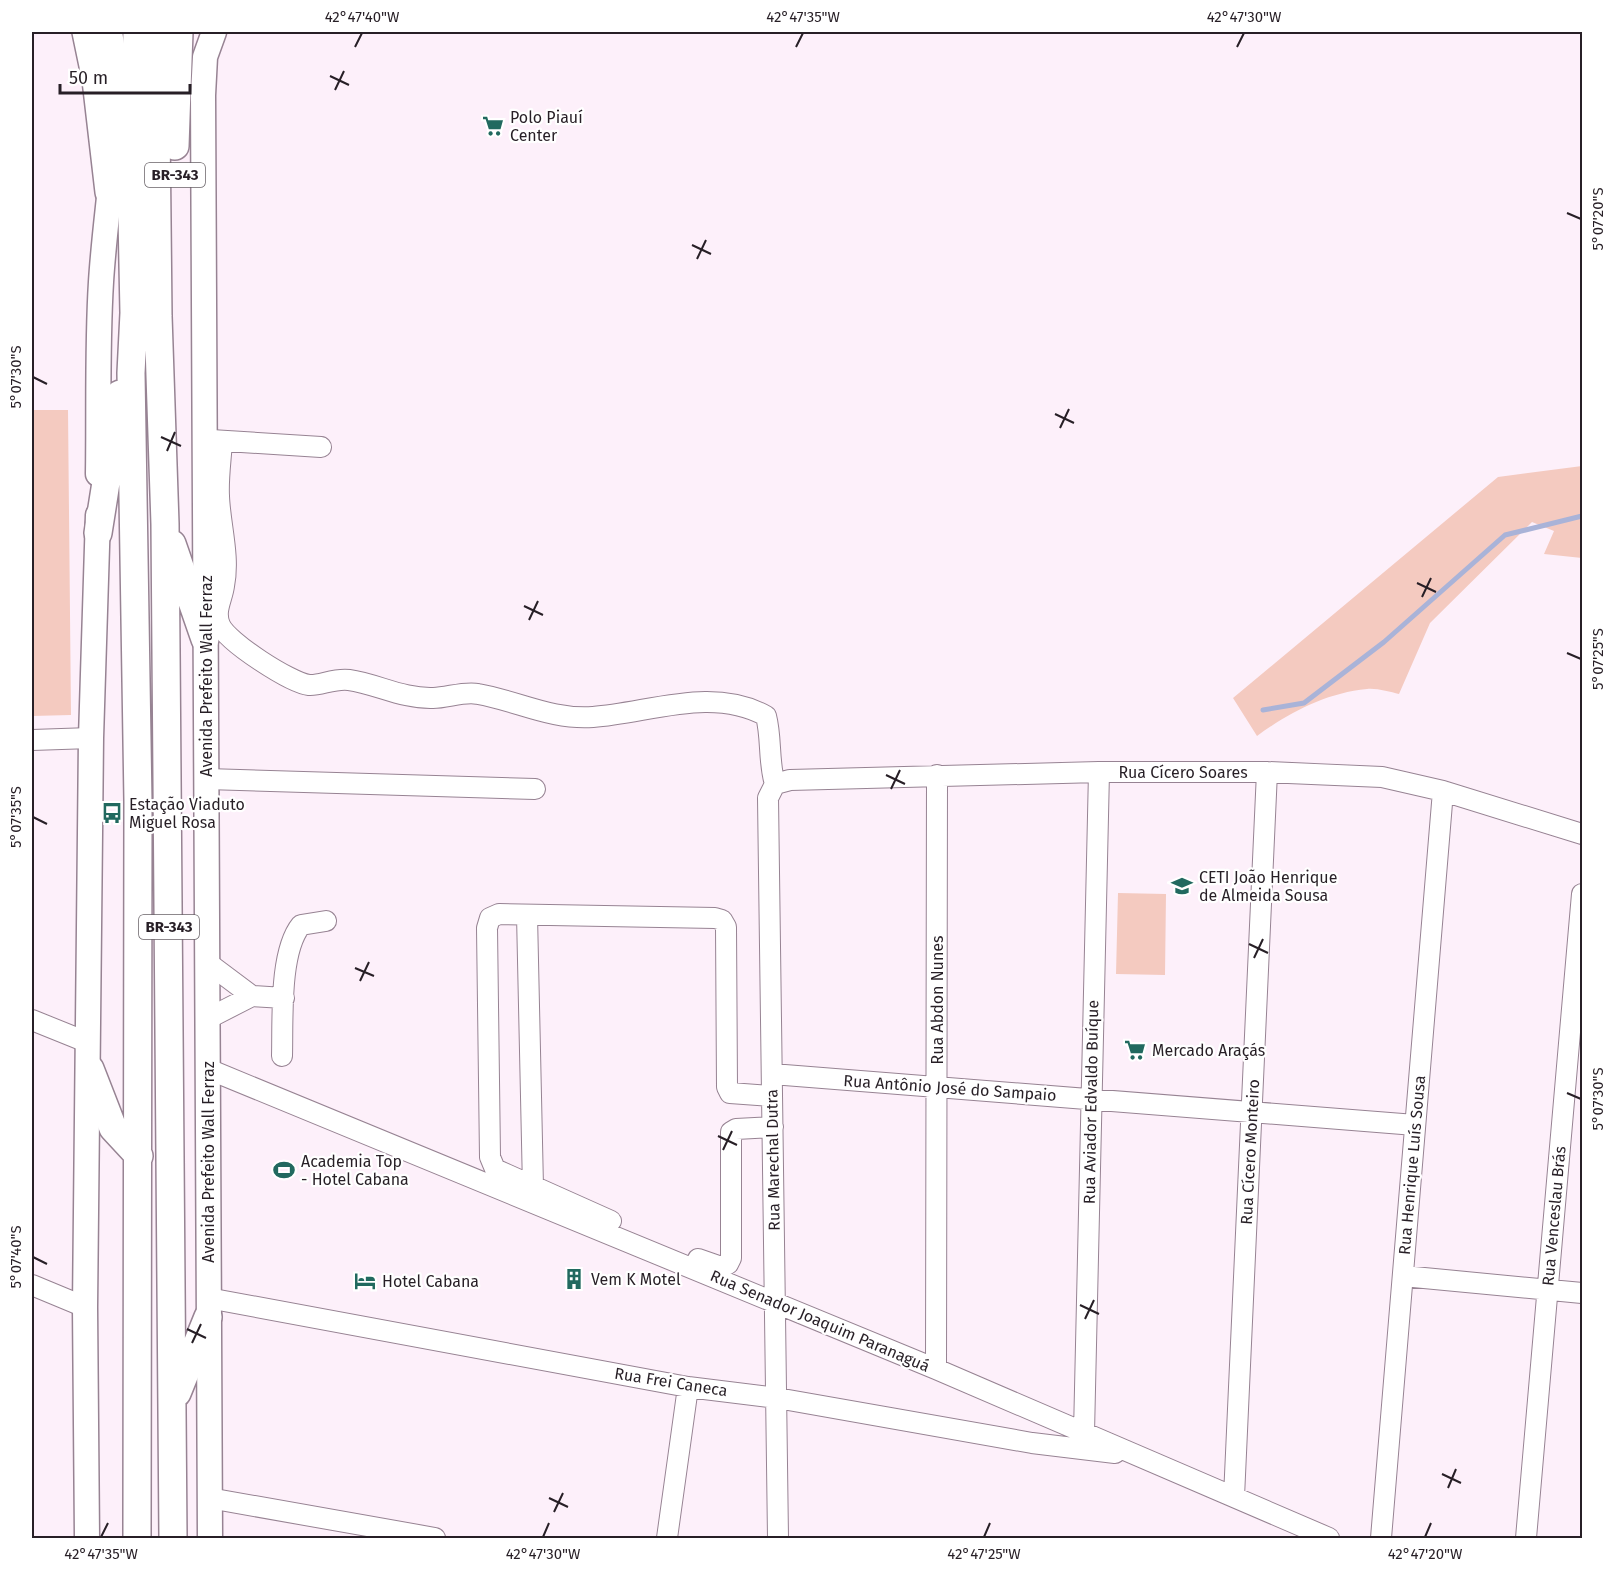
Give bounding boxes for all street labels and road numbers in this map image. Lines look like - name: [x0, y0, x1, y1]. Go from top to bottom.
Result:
- road number: BR-343: [145, 163, 205, 187]
- street label: Avenida Prefeito Wall Ferraz: [197, 575, 216, 777]
- street label: Rua Cícero Soares: [1118, 763, 1248, 782]
- road number: BR-343: [139, 915, 199, 939]
- street label: Rua Abdon Nunes: [928, 936, 947, 1064]
- street label: Rua Aviador Edvaldo Buíque: [1080, 1000, 1102, 1204]
- street label: Avenida Prefeito Wall Ferraz: [199, 1061, 218, 1263]
- street label: Rua Antônio José do Sampaio: [843, 1071, 1057, 1105]
- street label: Rua Henrique Luís Sousa: [1395, 1074, 1429, 1256]
- street label: Rua Cícero Monteiro: [1237, 1079, 1263, 1225]
- street label: Rua Marechal Dutra: [762, 1089, 784, 1231]
- street label: Rua Venceslau Brás: [1538, 1145, 1570, 1287]
- street label: Rua Senador Joaquim Paranaguá: [707, 1266, 933, 1376]
- street label: Rua Frei Caneca: [613, 1364, 729, 1400]

